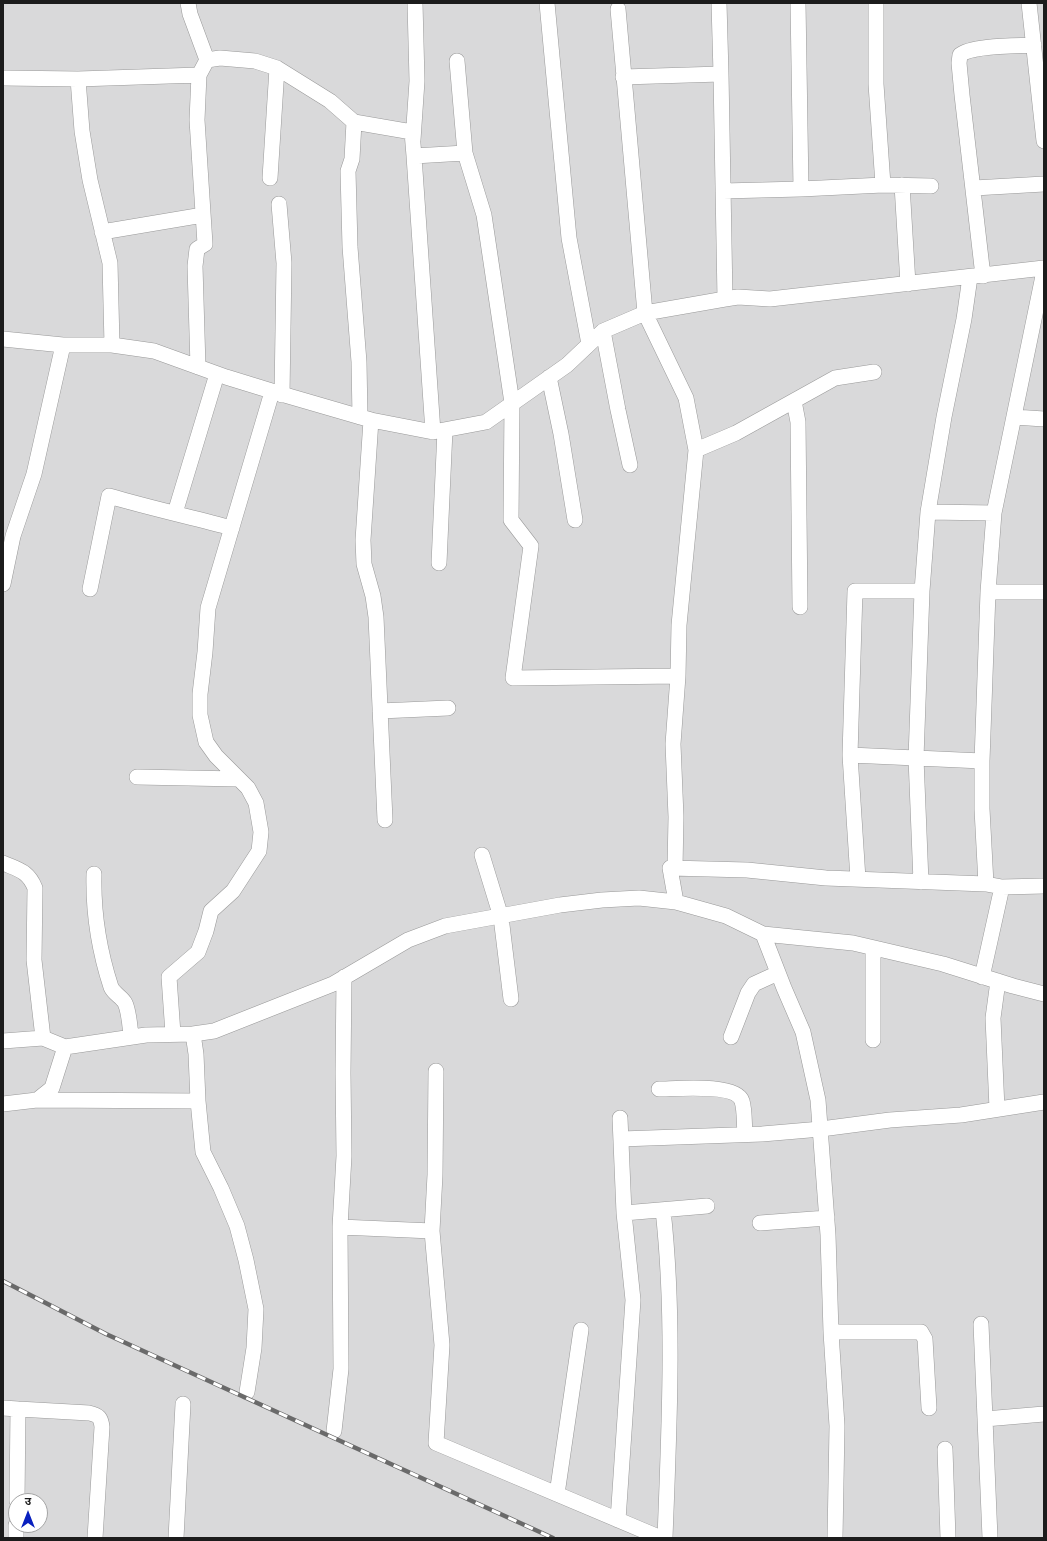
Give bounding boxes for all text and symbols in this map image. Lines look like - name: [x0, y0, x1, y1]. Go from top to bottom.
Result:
- north arrow: [8, 1493, 48, 1533]
- text: उ: [25, 1495, 31, 1508]

